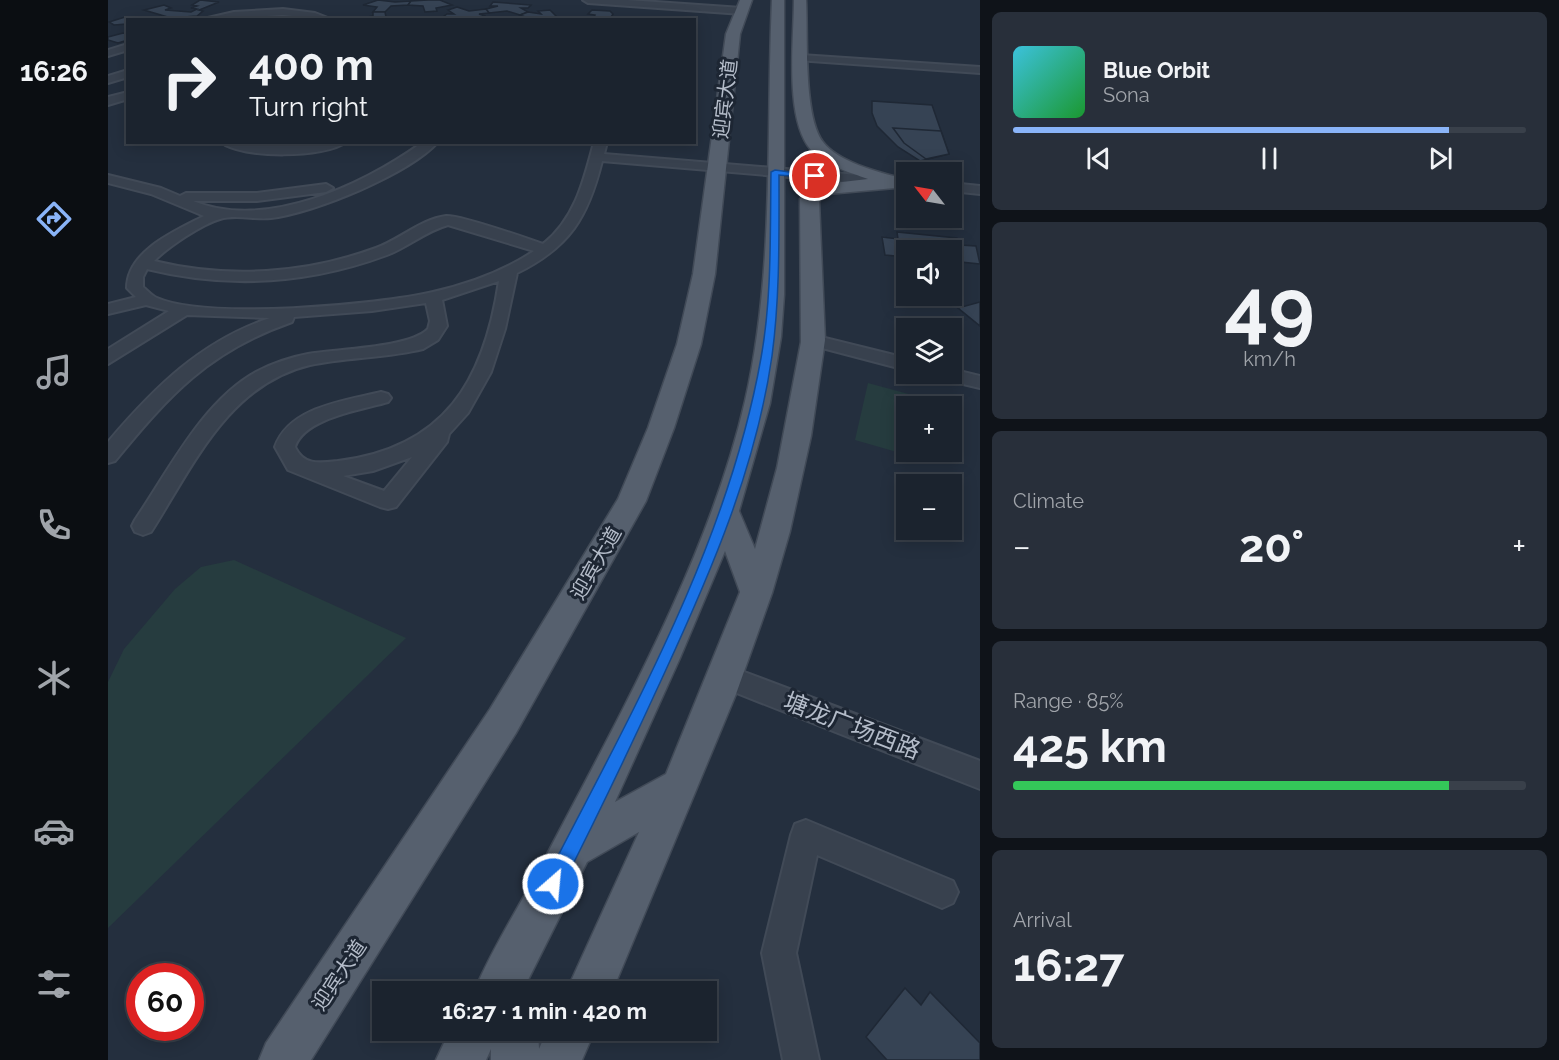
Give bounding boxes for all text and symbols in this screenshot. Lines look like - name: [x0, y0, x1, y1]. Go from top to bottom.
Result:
- text: 400 m: [249, 41, 374, 90]
- icon: right: [150, 42, 228, 120]
- text: 16:26: [20, 56, 88, 87]
- text: Blue Orbit: [1103, 57, 1210, 83]
- street label: 迎宾大道: [708, 58, 742, 140]
- text: Sona: [1103, 83, 1150, 107]
- text: Turn right: [249, 91, 368, 122]
- icon: previous: [1082, 142, 1115, 175]
- icon: pause: [1253, 142, 1286, 175]
- icon: next: [1424, 142, 1457, 175]
- pin: [789, 150, 840, 201]
- icon: arrive: [798, 159, 831, 192]
- north arrow: [896, 162, 962, 228]
- map controls: [896, 162, 962, 540]
- icon: directions: [33, 198, 75, 240]
- button: sound: [896, 240, 962, 306]
- text: 49: [1224, 262, 1315, 353]
- button: layers: [896, 318, 962, 384]
- text: km/h: [1243, 347, 1296, 371]
- icon: music: [33, 351, 75, 393]
- button: +: [896, 396, 962, 462]
- button: −: [896, 474, 962, 540]
- text: Climate: [1013, 489, 1084, 513]
- icon: phone: [33, 504, 75, 546]
- text: 20°: [1239, 520, 1304, 573]
- street label: 迎宾大道: [566, 522, 626, 604]
- text: −: [1013, 527, 1031, 566]
- text: +: [1512, 527, 1526, 566]
- icon: climate: [33, 657, 75, 699]
- street label: 塘龙广场西路: [780, 686, 925, 765]
- text: Range · 85%: [1013, 689, 1124, 713]
- text: 425 km: [1013, 720, 1167, 773]
- icon: car: [33, 810, 75, 852]
- position arrow: [521, 852, 585, 916]
- text: Arrival: [1013, 908, 1072, 932]
- street label: 迎宾大道: [307, 935, 371, 1015]
- text: 16:27: [1013, 939, 1124, 992]
- icon: filters: [33, 963, 75, 1005]
- speed limit sign: 60: [126, 963, 204, 1041]
- text: 16:27 · 1 min · 420 m: [442, 998, 647, 1024]

